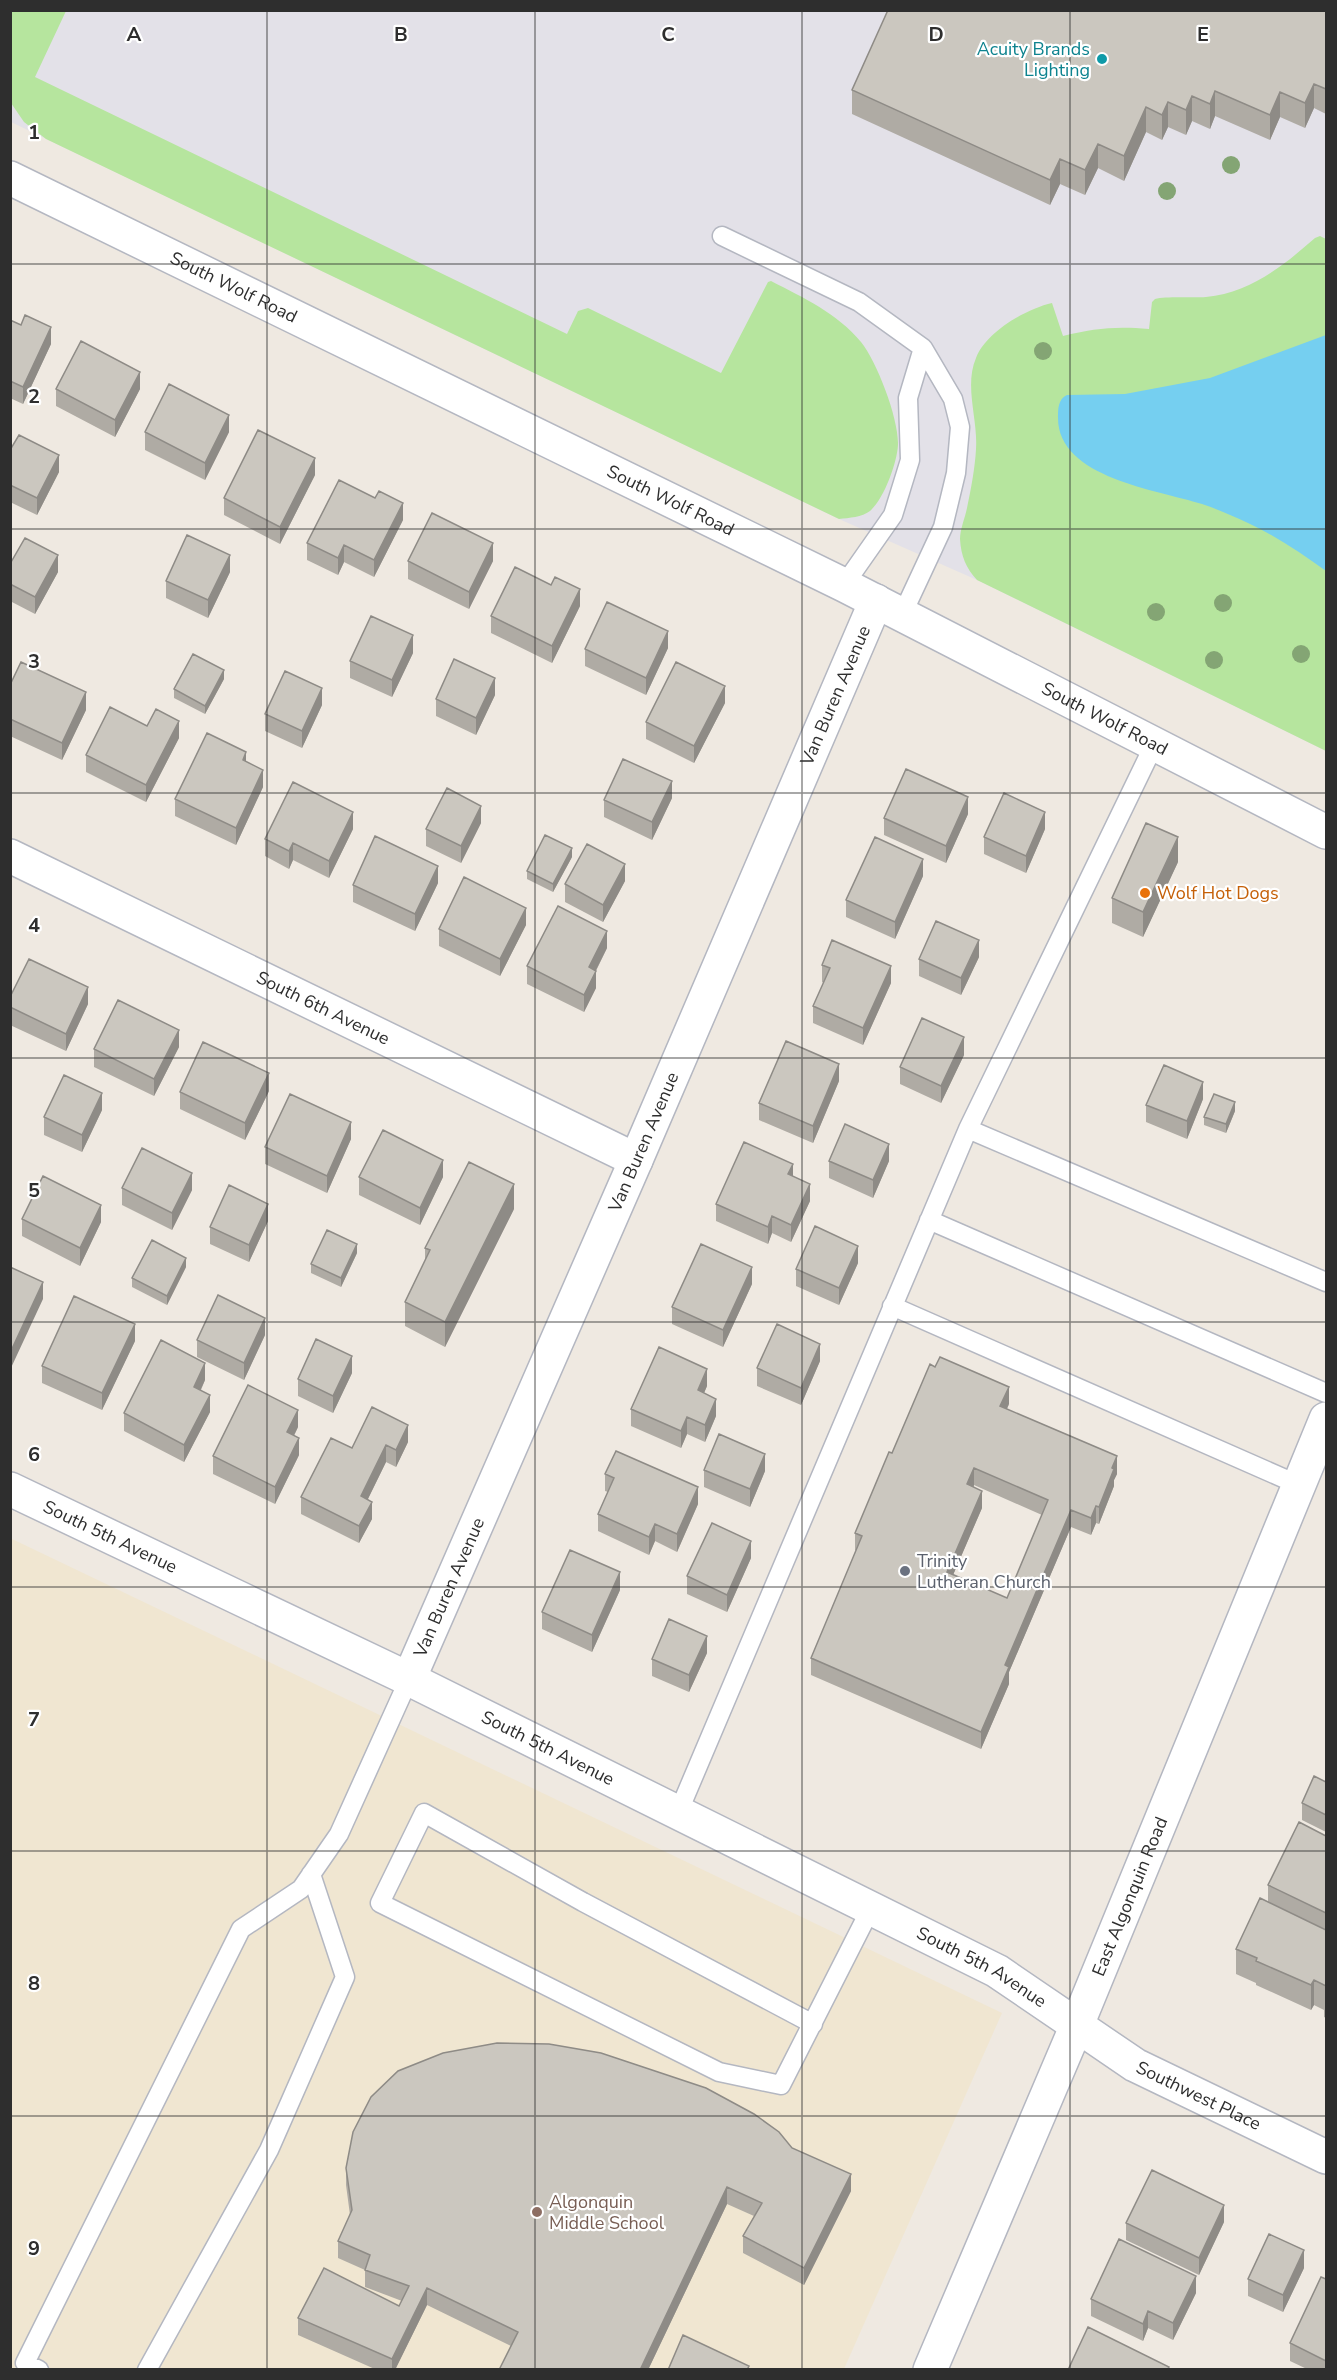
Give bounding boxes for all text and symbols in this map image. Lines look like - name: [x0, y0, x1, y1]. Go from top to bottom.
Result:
- text: A: [127, 21, 142, 48]
- text: B: [394, 21, 408, 48]
- text: C: [661, 21, 675, 48]
- text: D: [928, 21, 944, 48]
- text: E: [1197, 21, 1209, 48]
- place label: Acuity Brands Lighting: [977, 37, 1090, 82]
- marker: Acuity Brands Lighting: [1095, 52, 1109, 66]
- text: 1: [28, 119, 40, 146]
- street label: South Wolf Road: [166, 246, 301, 328]
- text: 2: [28, 383, 40, 410]
- street label: South Wolf Road: [603, 459, 738, 542]
- street label: Van Buren Avenue: [794, 622, 876, 770]
- text: 3: [28, 648, 40, 675]
- street label: South Wolf Road: [1037, 676, 1172, 761]
- place label: Wolf Hot Dogs: [1157, 881, 1279, 905]
- marker: Wolf Hot Dogs: [1138, 886, 1152, 900]
- text: 4: [28, 912, 40, 939]
- street label: South 6th Avenue: [252, 965, 394, 1051]
- street label: Van Buren Avenue: [602, 1068, 684, 1217]
- text: 5: [28, 1177, 40, 1204]
- text: 6: [28, 1441, 40, 1468]
- street label: South 5th Avenue: [39, 1495, 181, 1579]
- street label: Van Buren Avenue: [408, 1514, 490, 1662]
- place label: Trinity Lutheran Church: [917, 1549, 1051, 1594]
- marker: Trinity Lutheran Church: [898, 1564, 912, 1578]
- street label: South 5th Avenue: [477, 1705, 618, 1791]
- text: 7: [28, 1706, 40, 1733]
- street label: East Algonquin Road: [1086, 1813, 1173, 1980]
- street label: South 5th Avenue: [913, 1921, 1051, 2013]
- text: 8: [28, 1970, 40, 1997]
- street label: Southwest Place: [1132, 2055, 1265, 2136]
- place label: Algonquin Middle School: [549, 2190, 665, 2235]
- marker: Algonquin Middle School: [530, 2205, 544, 2219]
- text: 9: [28, 2235, 40, 2262]

